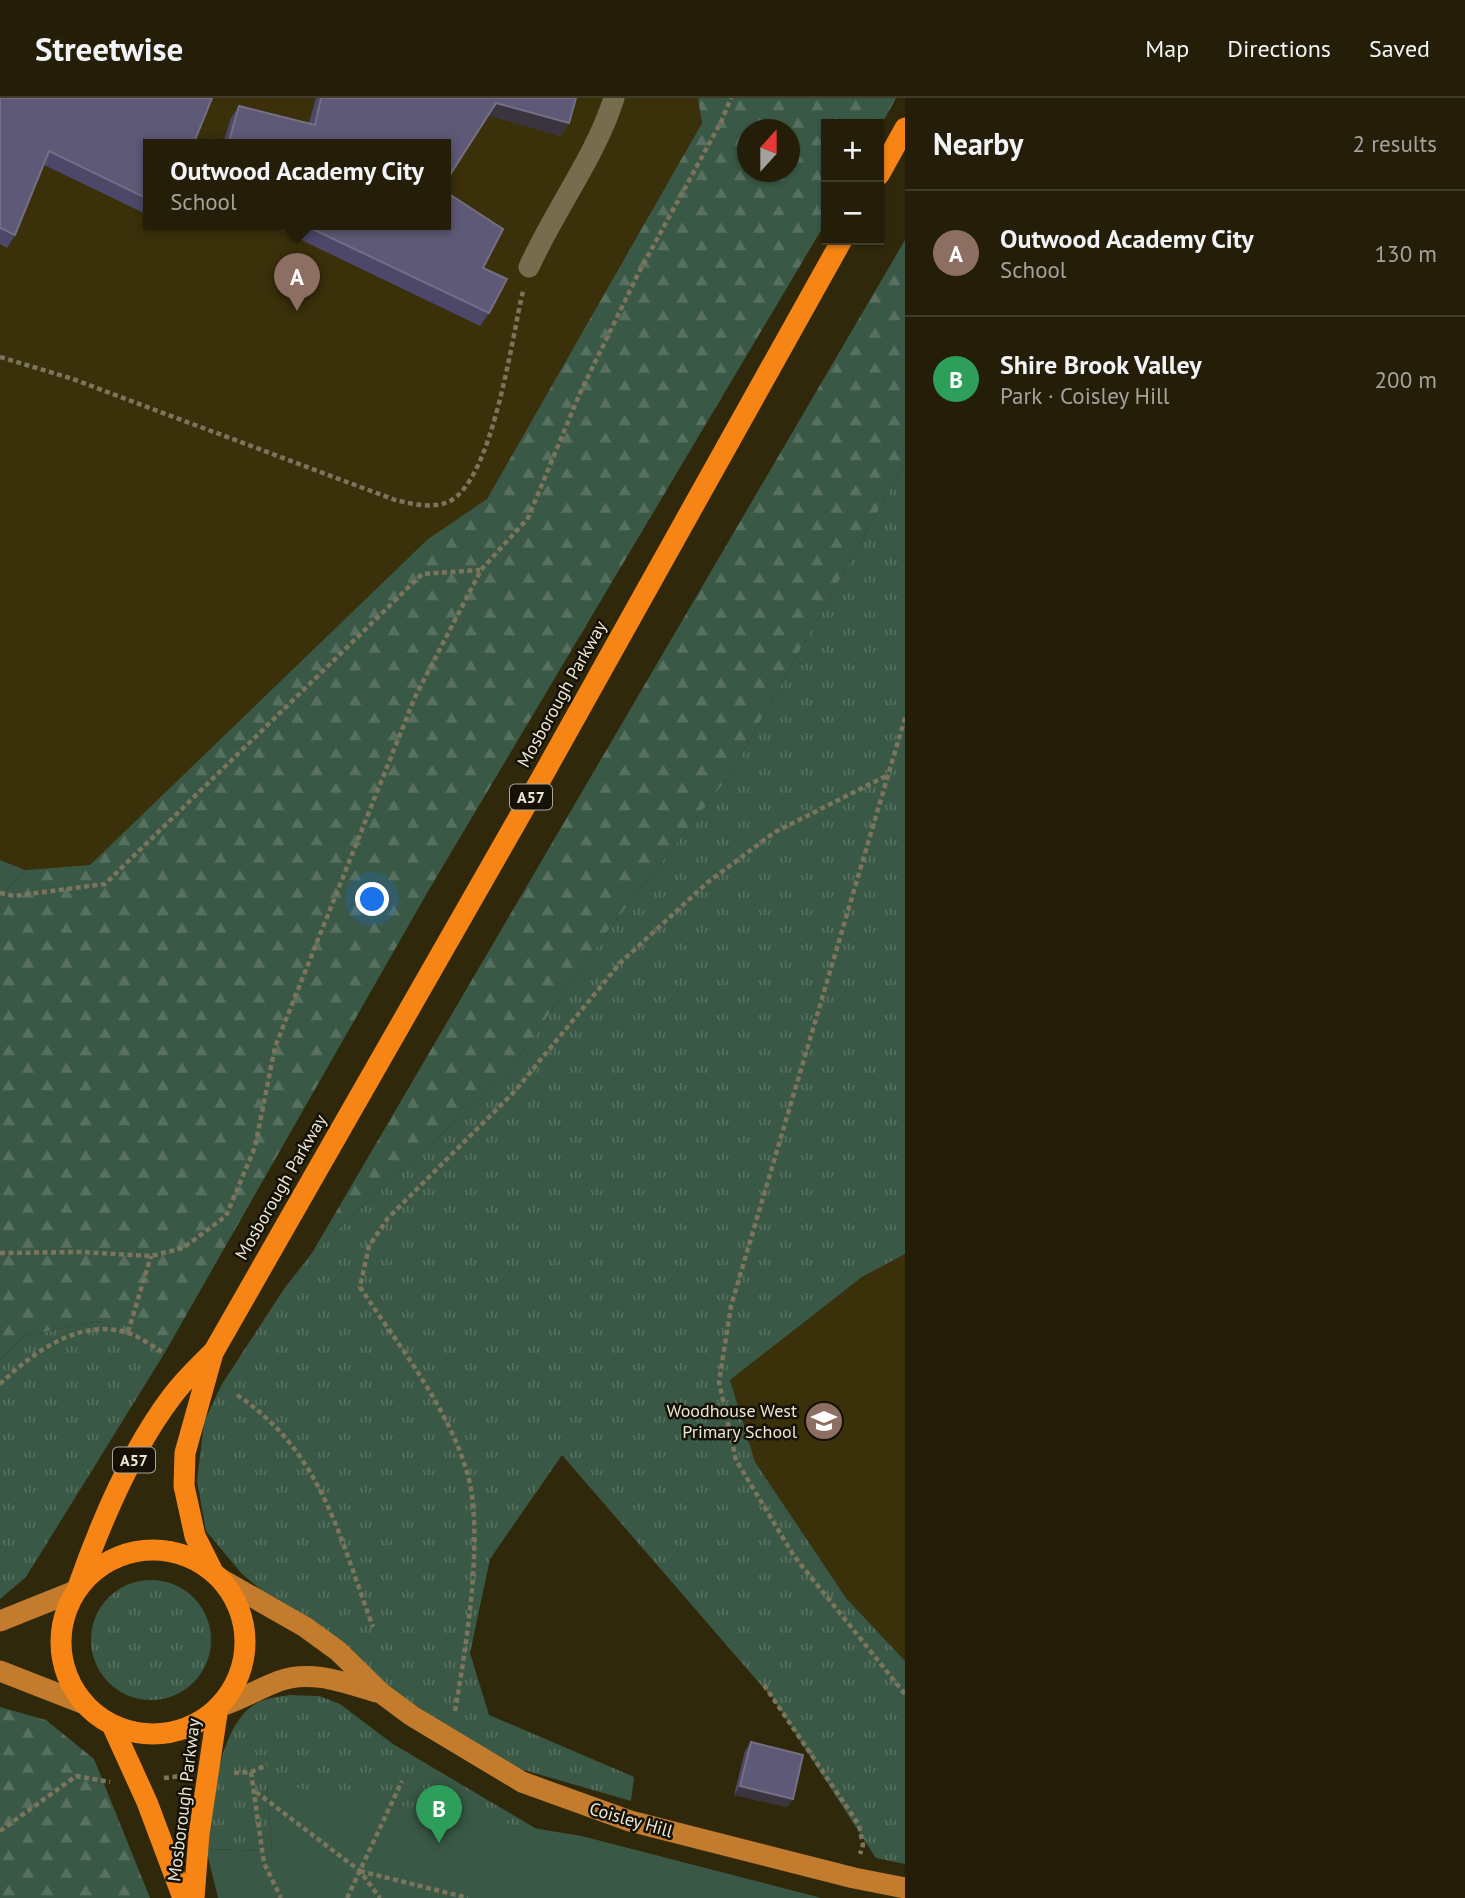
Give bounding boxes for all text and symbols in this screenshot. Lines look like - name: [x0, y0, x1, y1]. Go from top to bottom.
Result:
- text: Streetwise: [35, 27, 183, 70]
- text: Map: [1145, 33, 1189, 64]
- text: Directions: [1227, 33, 1331, 64]
- text: Saved: [1369, 33, 1430, 64]
- north arrow: [737, 119, 800, 182]
- map controls: [821, 119, 884, 245]
- button: +: [821, 119, 884, 182]
- text: Nearby: [933, 124, 1023, 163]
- text: 2 results: [1353, 129, 1437, 158]
- popup: [143, 139, 451, 230]
- text: Outwood Academy City: [170, 154, 424, 187]
- button: −: [821, 182, 884, 245]
- text: School: [170, 187, 237, 216]
- text: Outwood Academy City: [1000, 222, 1254, 255]
- text: A: [949, 239, 963, 268]
- text: 130 m: [1375, 239, 1437, 268]
- pin: A: [274, 253, 320, 311]
- text: School: [1000, 255, 1067, 284]
- text: Shire Brook Valley: [1000, 348, 1202, 381]
- text: B: [949, 365, 963, 394]
- text: 200 m: [1375, 365, 1437, 394]
- text: Park · Coisley Hill: [1000, 381, 1170, 410]
- street label: Mosborough Parkway: [512, 616, 612, 771]
- road number: A57: [510, 784, 552, 810]
- your location: [355, 882, 389, 916]
- street label: Mosborough Parkway: [230, 1109, 332, 1264]
- place label: Woodhouse West Primary School: [667, 1399, 798, 1443]
- school or university icon: Woodhouse West Primary School: [803, 1400, 845, 1442]
- road number: A57: [113, 1448, 155, 1472]
- street label: Mosborough Parkway: [162, 1716, 205, 1883]
- pin: B: [416, 1785, 462, 1843]
- street label: Coisley Hill: [587, 1797, 676, 1843]

